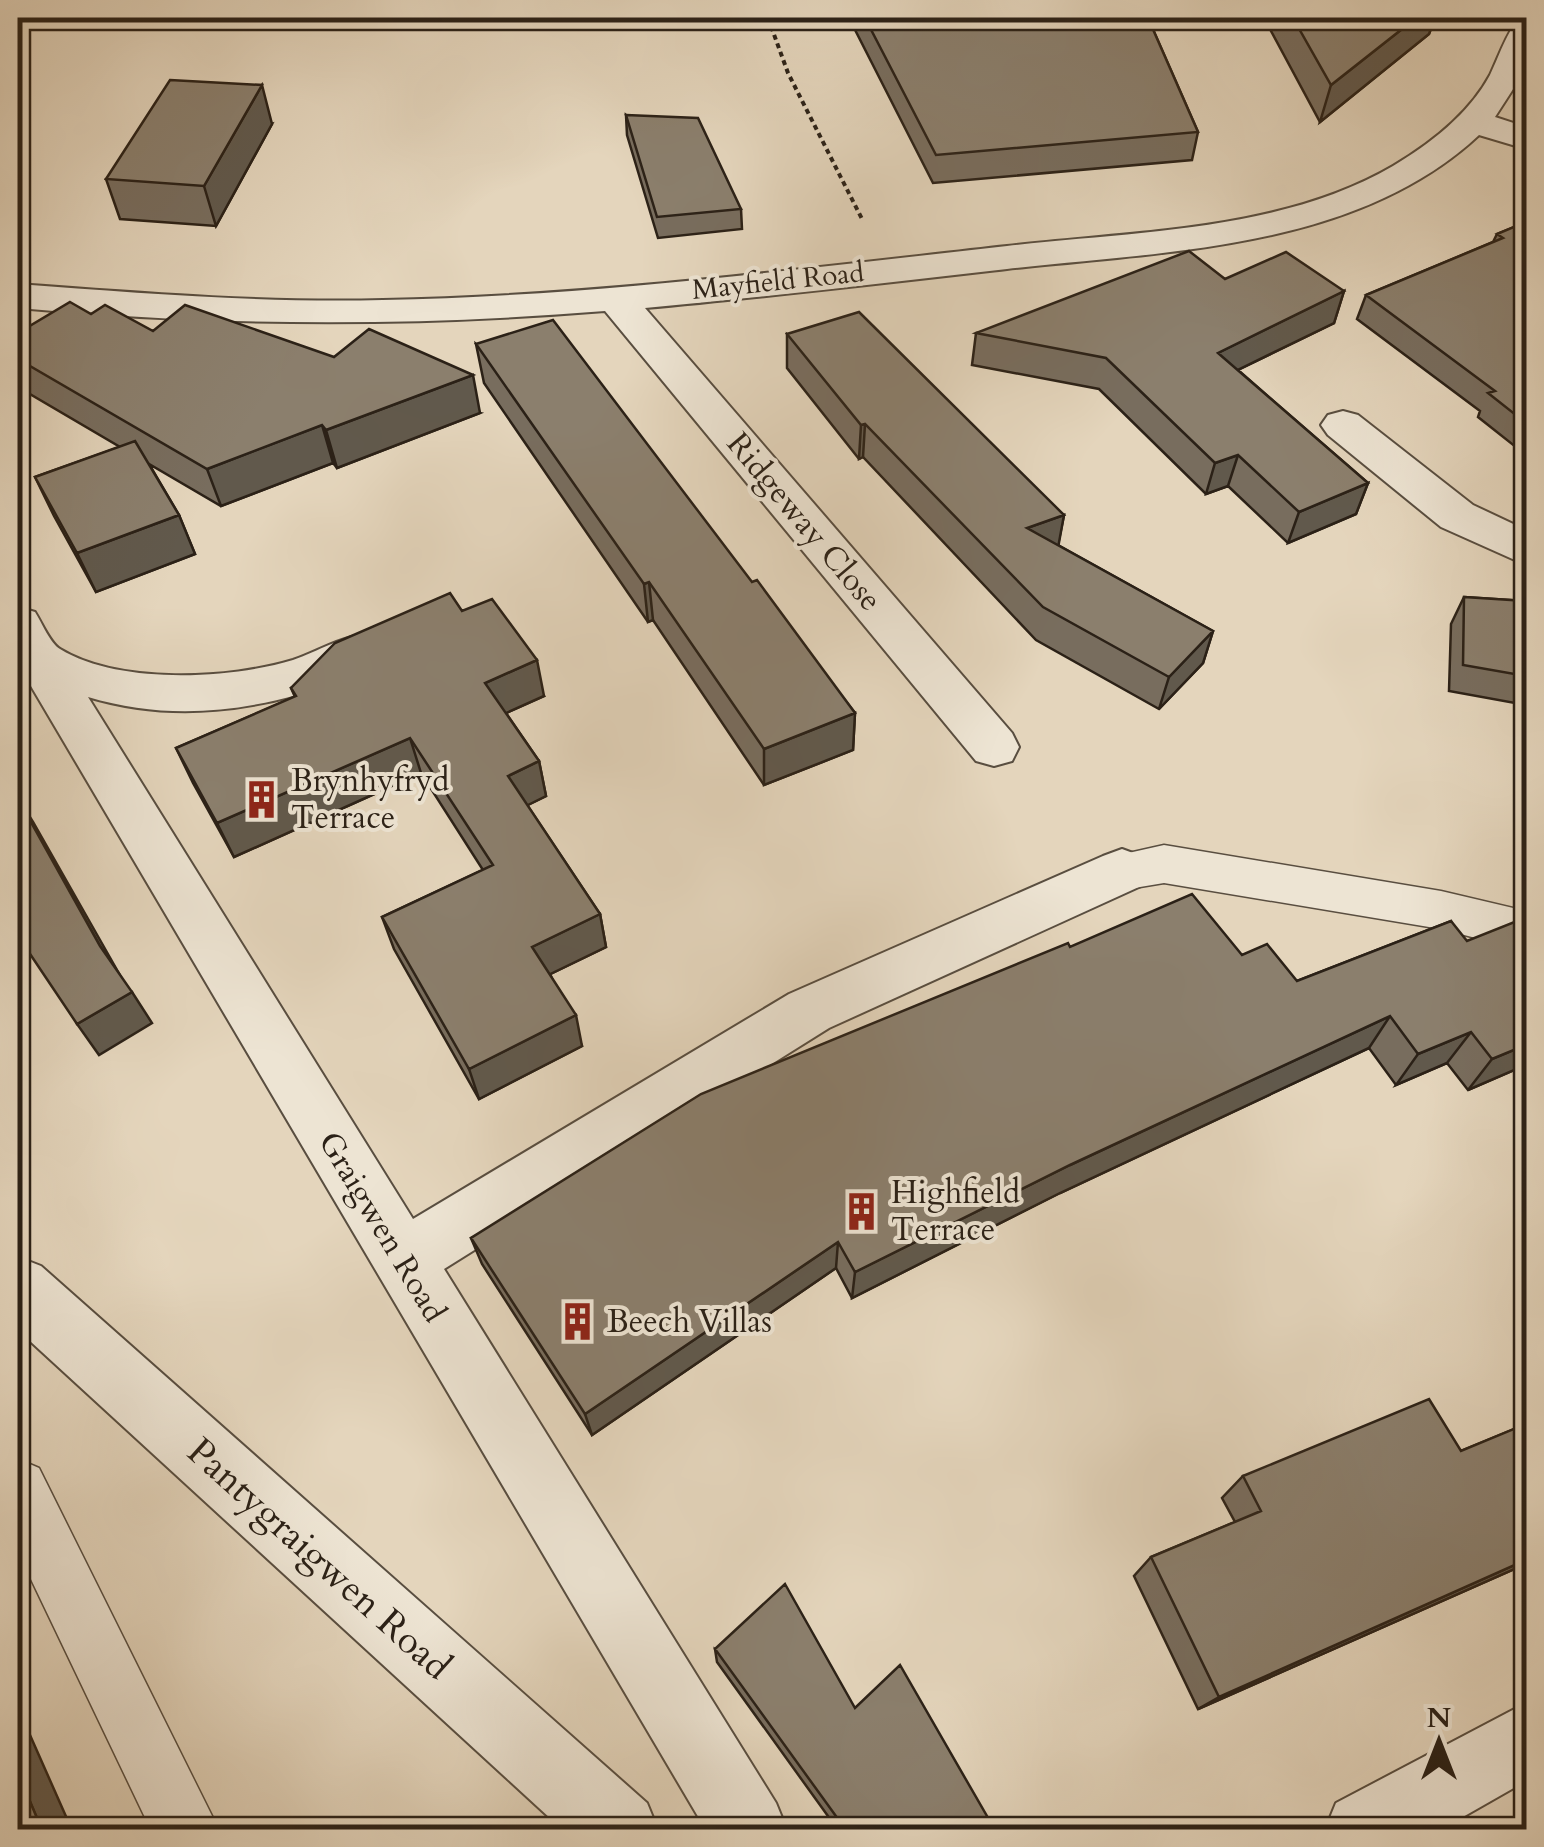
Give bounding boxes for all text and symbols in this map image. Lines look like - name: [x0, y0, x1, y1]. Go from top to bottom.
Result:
- street label: Mayfield Road: [690, 253, 866, 309]
- street label: Ridgeway Close: [716, 423, 892, 621]
- place label: Brynhyfryd Terrace: [291, 759, 449, 840]
- building icon: Brynhyfryd Terrace: [240, 778, 282, 820]
- street label: Graigwen Road: [308, 1123, 456, 1331]
- place label: Highfield Terrace: [891, 1171, 1020, 1252]
- building icon: Highfield Terrace: [840, 1190, 882, 1232]
- place label: Beech Villas: [607, 1300, 772, 1344]
- building icon: Beech Villas: [556, 1301, 598, 1343]
- street label: Pantygraigwen Road: [176, 1426, 462, 1692]
- north arrow: [1389, 1692, 1489, 1792]
- text: N: [1427, 1699, 1451, 1737]

